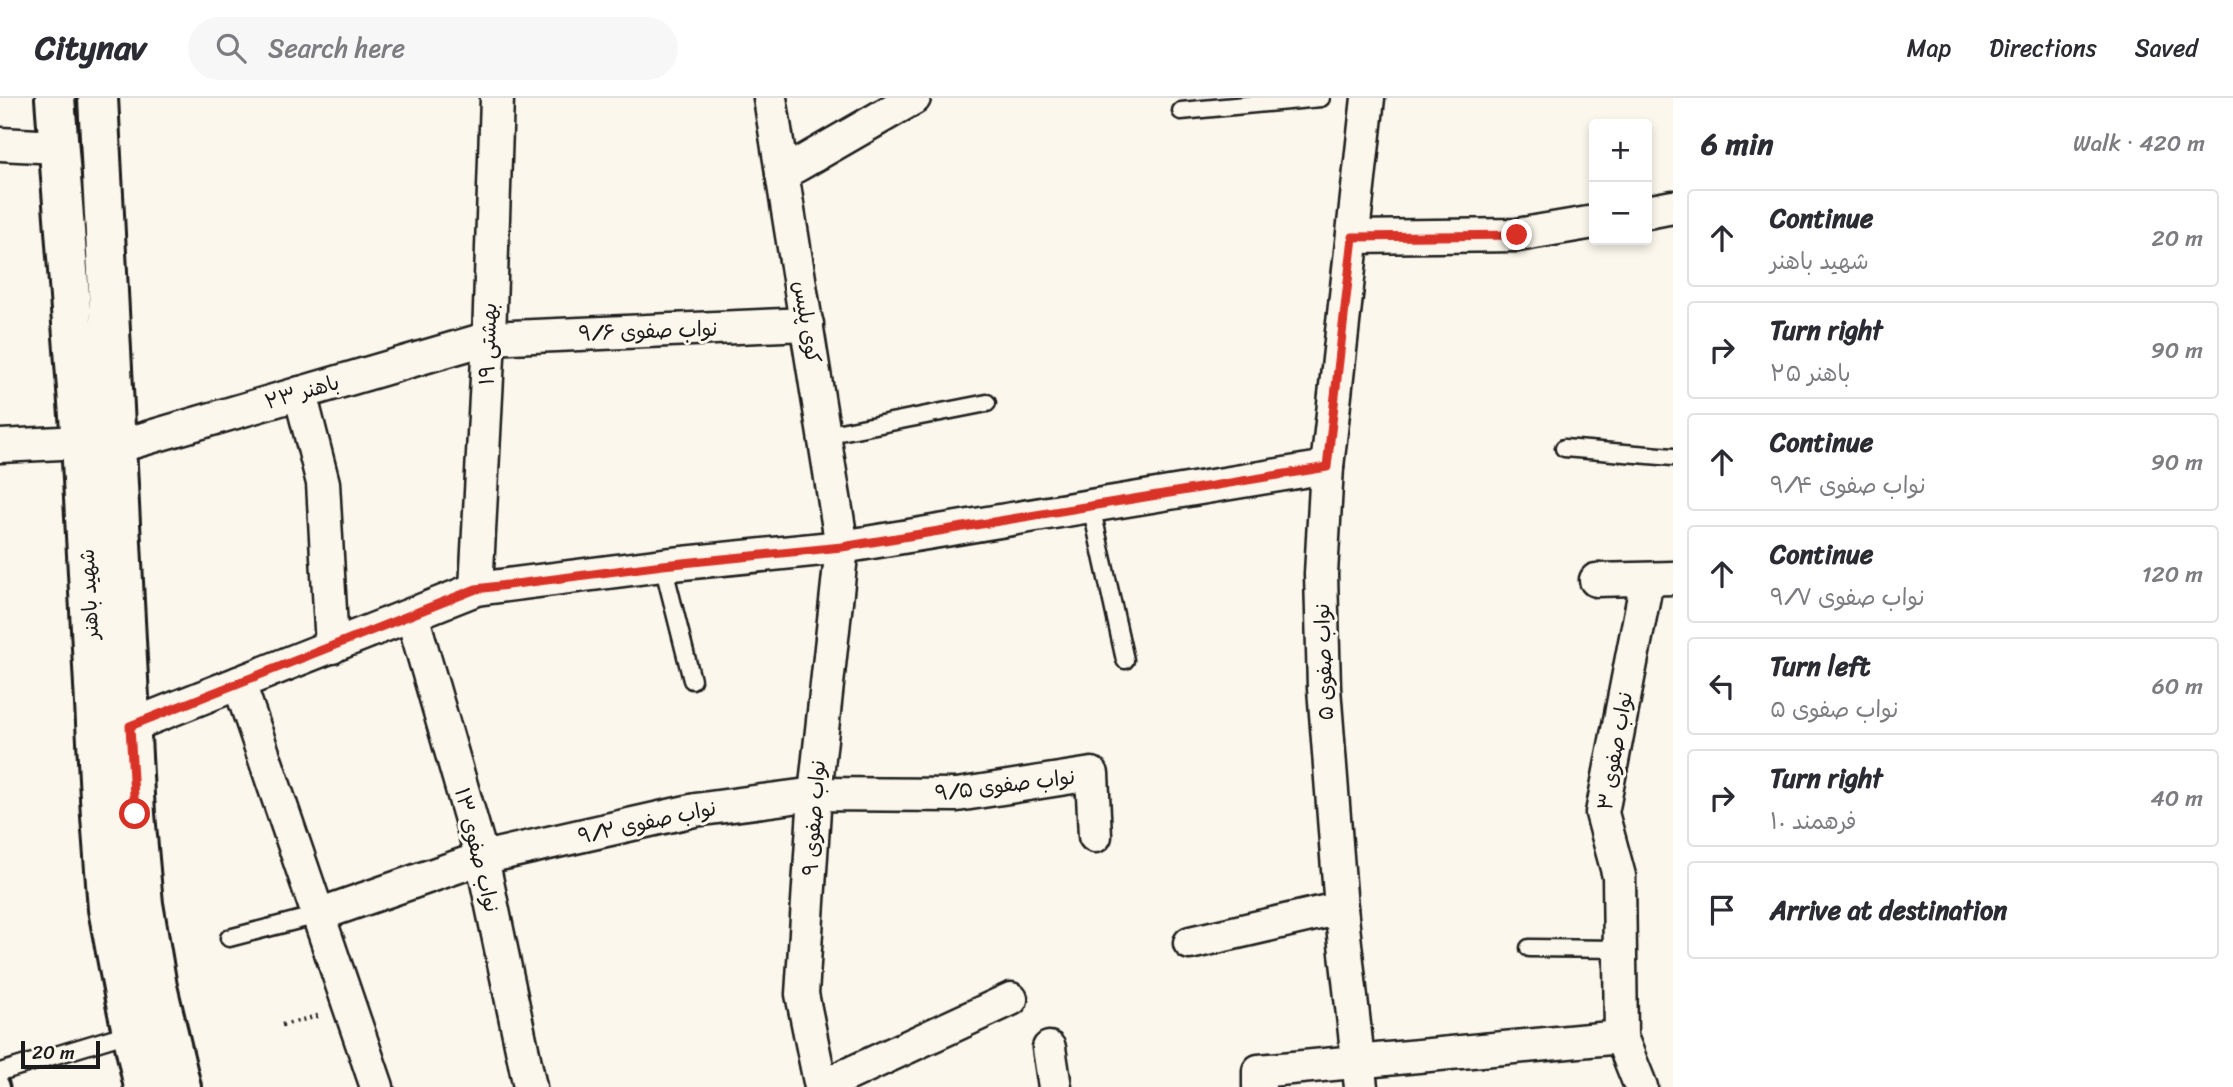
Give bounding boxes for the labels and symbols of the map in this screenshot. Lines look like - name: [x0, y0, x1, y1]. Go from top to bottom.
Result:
- route end: [1501, 219, 1532, 250]
- street label: کوی پلیس: [782, 278, 832, 366]
- street label: بهشتی ۱۹: [468, 302, 508, 386]
- street label: نواب صفوی ۹/۶: [578, 310, 718, 352]
- street label: باهنر ۲۳: [260, 363, 344, 421]
- street label: شهید باهنر: [68, 548, 110, 642]
- street label: نواب صفوی ۵: [1303, 603, 1345, 721]
- street label: نواب صفوی ۳: [1586, 689, 1644, 813]
- street label: نواب صفوی ۹/۵: [933, 758, 1077, 812]
- street label: نواب صفوی ۹: [791, 759, 837, 877]
- street label: نواب صفوی ۱۳: [443, 784, 511, 916]
- street label: نواب صفوی ۹/۲: [574, 789, 720, 855]
- route start: [119, 798, 150, 829]
- scale bar: [21, 1038, 100, 1070]

